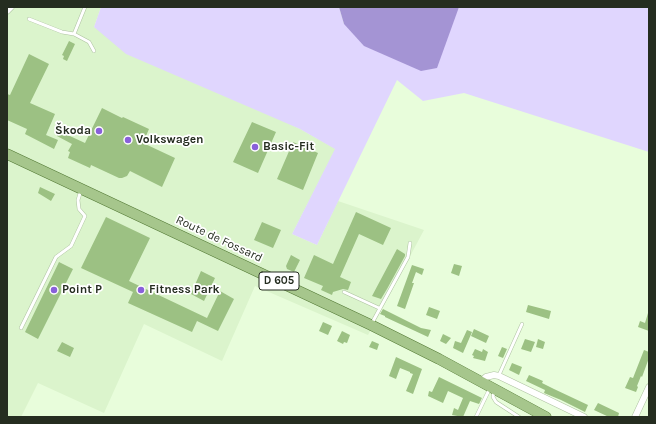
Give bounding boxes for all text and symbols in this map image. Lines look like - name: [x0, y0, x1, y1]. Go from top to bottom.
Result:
- place label: Škoda: [55, 124, 91, 138]
- marker: Škoda: [94, 126, 104, 136]
- place label: Volkswagen: [136, 133, 204, 147]
- marker: Volkswagen: [123, 135, 133, 145]
- place label: Basic-Fit: [263, 140, 314, 154]
- marker: Basic-Fit: [250, 142, 260, 152]
- street label: Route de Fossard: [173, 213, 265, 265]
- road number: D 605: [259, 272, 299, 290]
- place label: Point P: [62, 283, 102, 297]
- place label: Fitness Park: [149, 283, 220, 297]
- marker: Point P: [49, 285, 59, 295]
- marker: Fitness Park: [136, 285, 146, 295]

